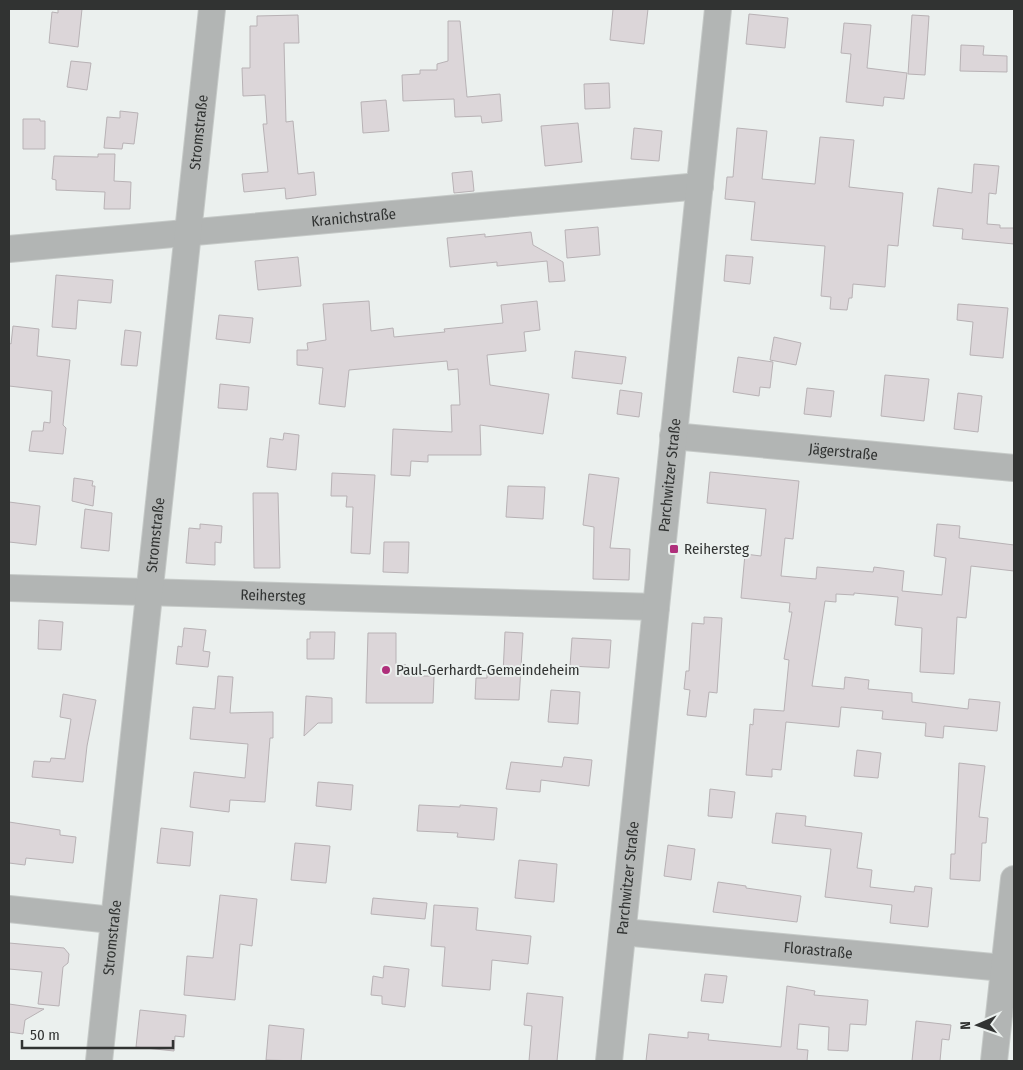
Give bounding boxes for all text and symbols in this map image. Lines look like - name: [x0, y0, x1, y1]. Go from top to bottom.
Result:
- street label: Stromstraße: [186, 94, 212, 171]
- street label: Kranichstraße: [310, 205, 397, 230]
- street label: Parchwitzer Straße: [655, 417, 685, 533]
- street label: Jägerstraße: [808, 440, 879, 464]
- street label: Stromstraße: [143, 497, 168, 574]
- place label: Reihersteg: [684, 540, 749, 558]
- marker: Reihersteg: [668, 543, 680, 555]
- street label: Reihersteg: [240, 586, 306, 606]
- place label: Paul-Gerhardt-Gemeindeheim: [396, 661, 580, 679]
- marker: Paul-Gerhardt-Gemeindeheim: [380, 664, 392, 676]
- street label: Parchwitzer Straße: [613, 820, 643, 936]
- street label: Stromstraße: [99, 899, 125, 976]
- street label: Florastraße: [783, 938, 853, 963]
- north arrow: [953, 1000, 1003, 1050]
- scale bar: [22, 1018, 174, 1050]
- text: N: [957, 1021, 974, 1030]
- text: 50 m: [30, 1026, 60, 1044]

